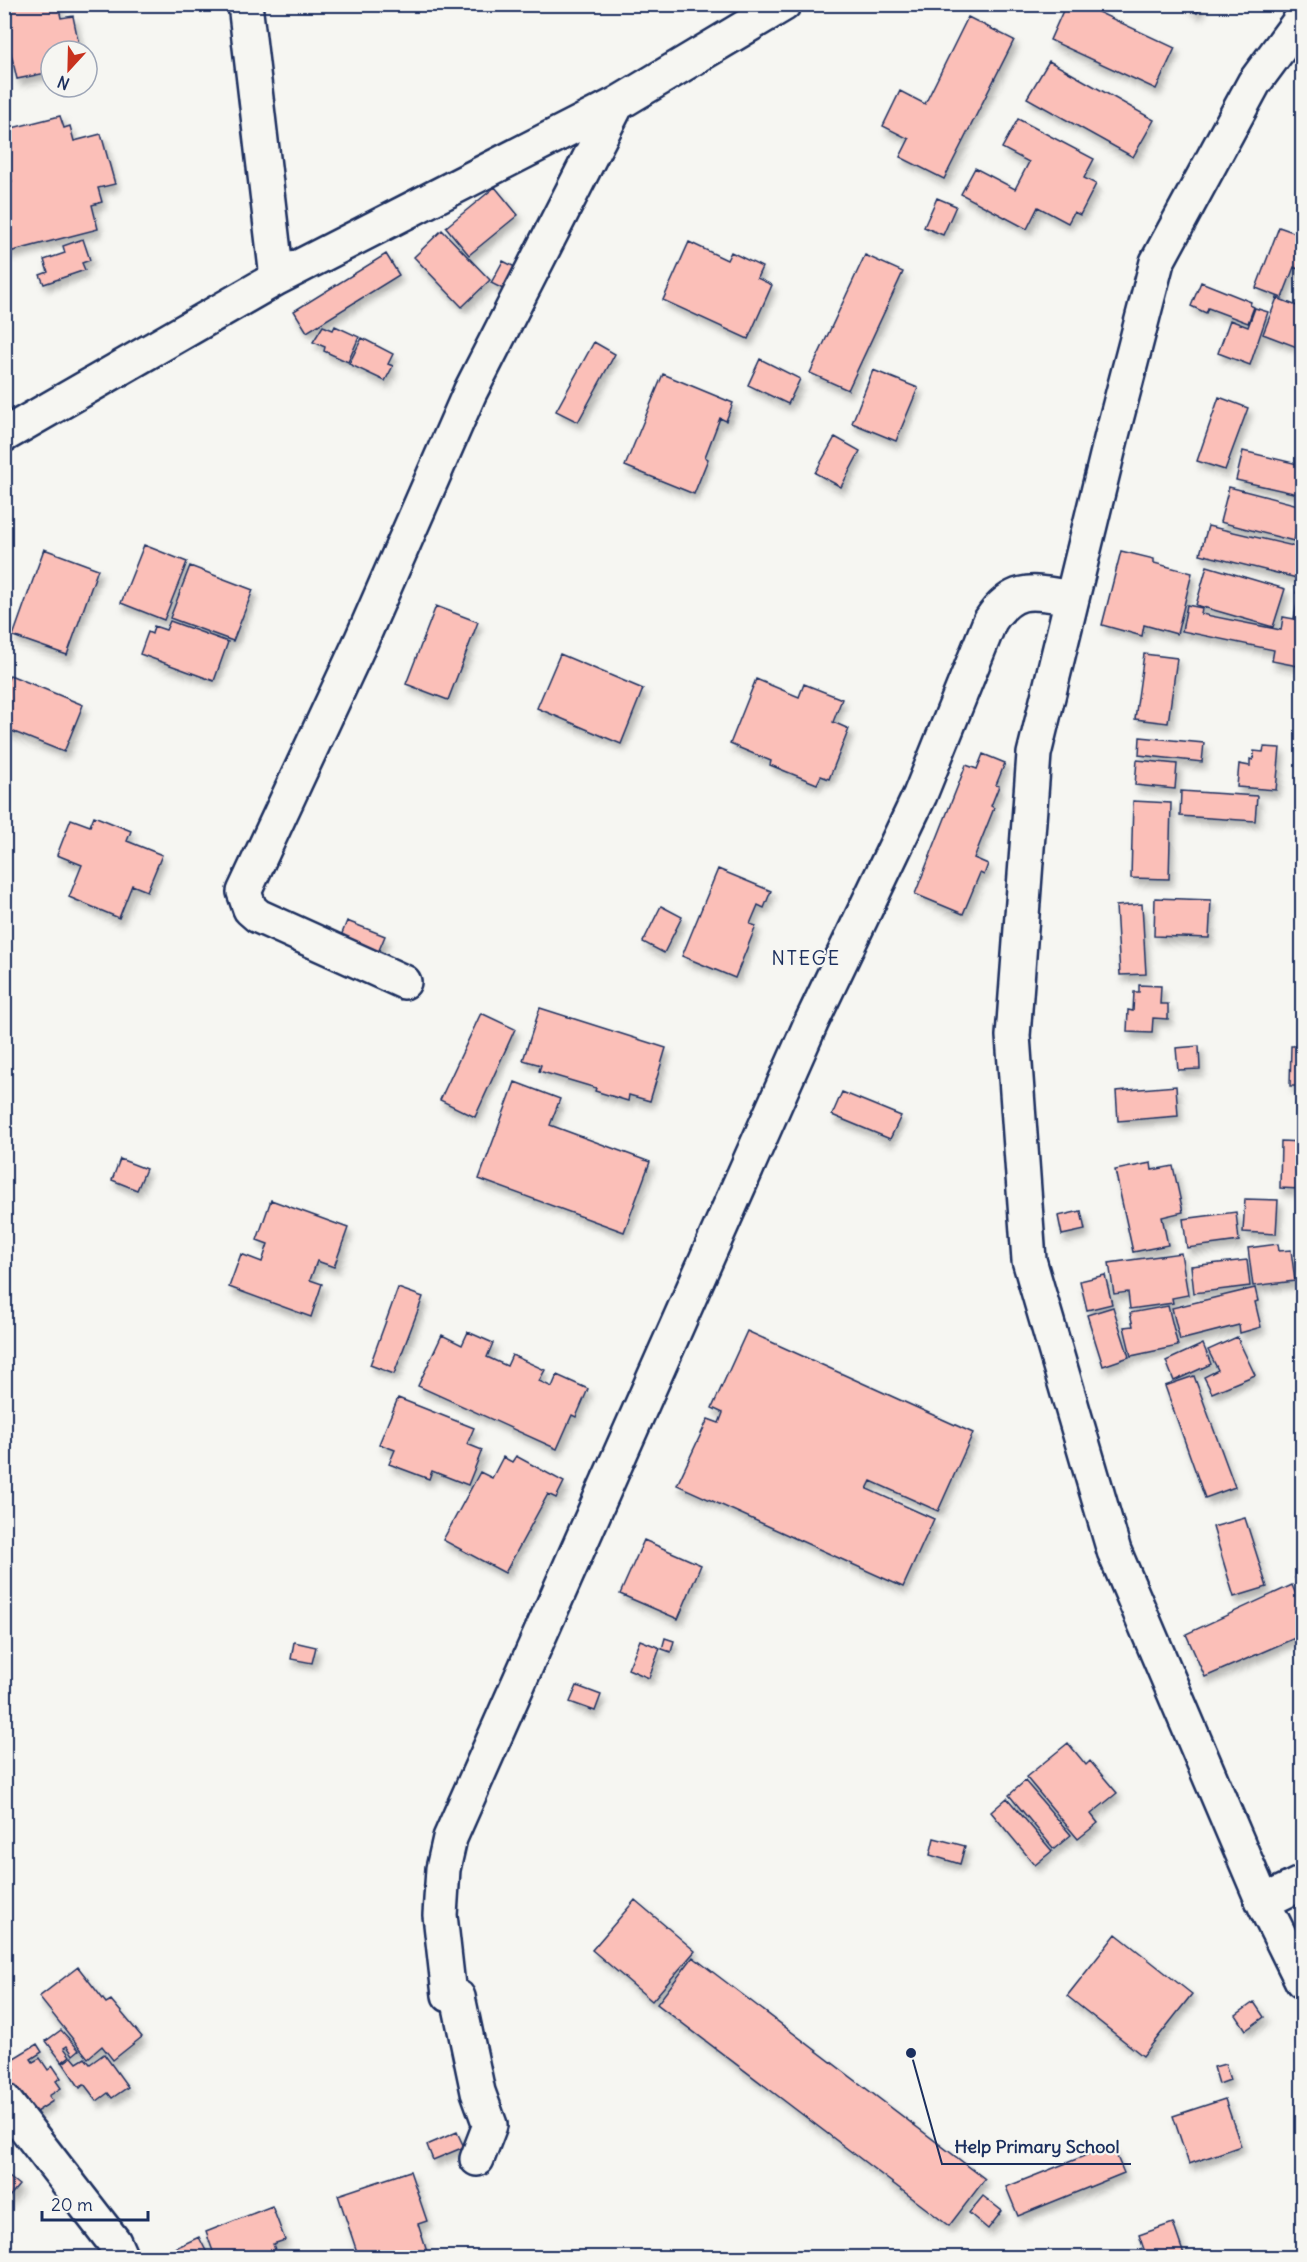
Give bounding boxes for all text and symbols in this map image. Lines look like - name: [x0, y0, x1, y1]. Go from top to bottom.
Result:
- north arrow: [39, 39, 99, 99]
- text: N: [55, 72, 72, 94]
- district label: NTEGE: [771, 945, 841, 970]
- callout: Help Primary School: [942, 2128, 1131, 2164]
- text: Help Primary School: [954, 2135, 1120, 2158]
- scale bar: [42, 2184, 148, 2222]
- text: 20 m: [51, 2193, 93, 2216]

